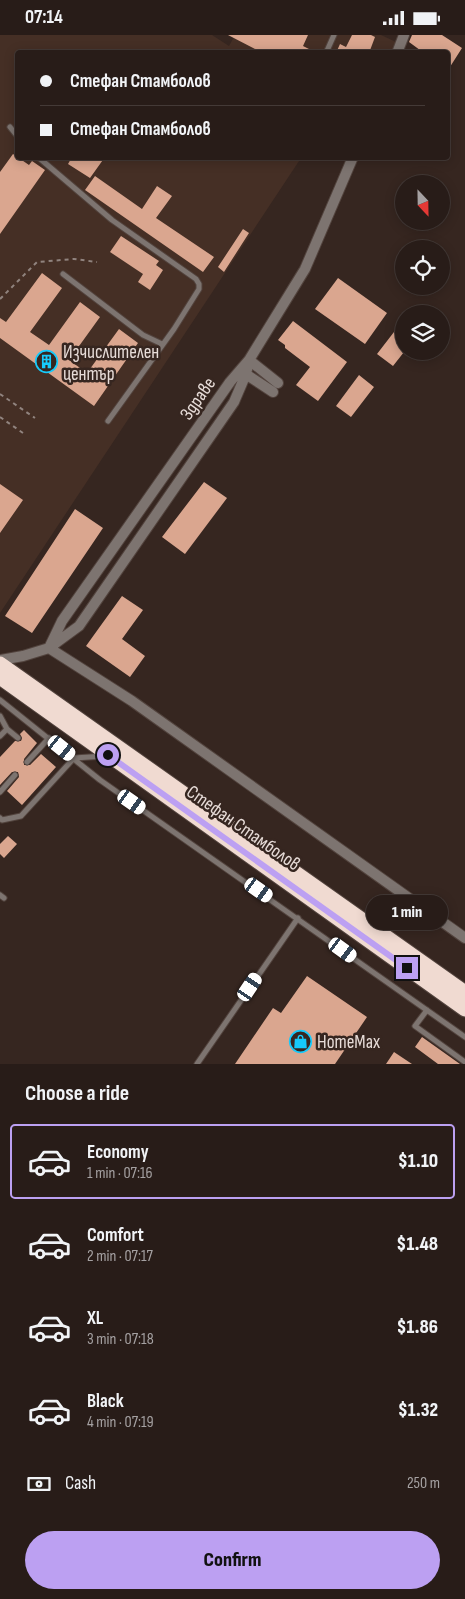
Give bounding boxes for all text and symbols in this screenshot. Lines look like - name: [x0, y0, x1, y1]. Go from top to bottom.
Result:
- text: 07:14: [25, 6, 63, 29]
- text: Стефан Стамболов: [70, 70, 211, 93]
- text: Стефан Стамболов: [70, 118, 211, 141]
- north arrow: [395, 175, 450, 230]
- map controls: [395, 175, 450, 360]
- button: locate: [395, 240, 450, 295]
- button: layers: [395, 305, 450, 360]
- place label: Изчислителен център: [63, 341, 159, 386]
- building icon: Изчислителен център: [35, 350, 59, 374]
- street label: Здраве: [175, 373, 221, 425]
- car: [45, 733, 78, 763]
- route start: [97, 744, 119, 766]
- street label: Стефан Стамболов: [182, 780, 305, 876]
- car: [115, 787, 148, 817]
- car: [242, 875, 275, 905]
- callout: 1 min: [366, 895, 448, 931]
- text: 1 min: [392, 903, 422, 922]
- car: [326, 935, 359, 965]
- route end: [396, 957, 418, 979]
- car: [235, 970, 264, 1004]
- shop icon: HomeMax: [289, 1029, 313, 1053]
- place label: HomeMax: [317, 1031, 380, 1054]
- text: Choose a ride: [25, 1080, 129, 1107]
- icon: car: [27, 1139, 72, 1184]
- text: Economy: [87, 1141, 149, 1164]
- text: $1.10: [398, 1150, 438, 1173]
- text: 1 min · 07:16: [87, 1164, 153, 1183]
- icon: car: [27, 1222, 72, 1267]
- text: Comfort: [87, 1224, 144, 1247]
- text: $1.48: [397, 1233, 438, 1256]
- text: 2 min · 07:17: [87, 1247, 153, 1266]
- icon: car: [27, 1305, 72, 1350]
- text: XL: [87, 1307, 103, 1330]
- text: $1.86: [397, 1316, 438, 1339]
- text: 3 min · 07:18: [87, 1330, 154, 1349]
- icon: car: [27, 1388, 72, 1433]
- text: Black: [87, 1390, 124, 1413]
- text: $1.32: [398, 1399, 438, 1422]
- text: 4 min · 07:19: [87, 1413, 154, 1432]
- icon: cash: [25, 1470, 53, 1498]
- text: Cash: [65, 1472, 96, 1495]
- text: 250 m: [407, 1474, 440, 1493]
- button: Confirm: [25, 1531, 440, 1589]

